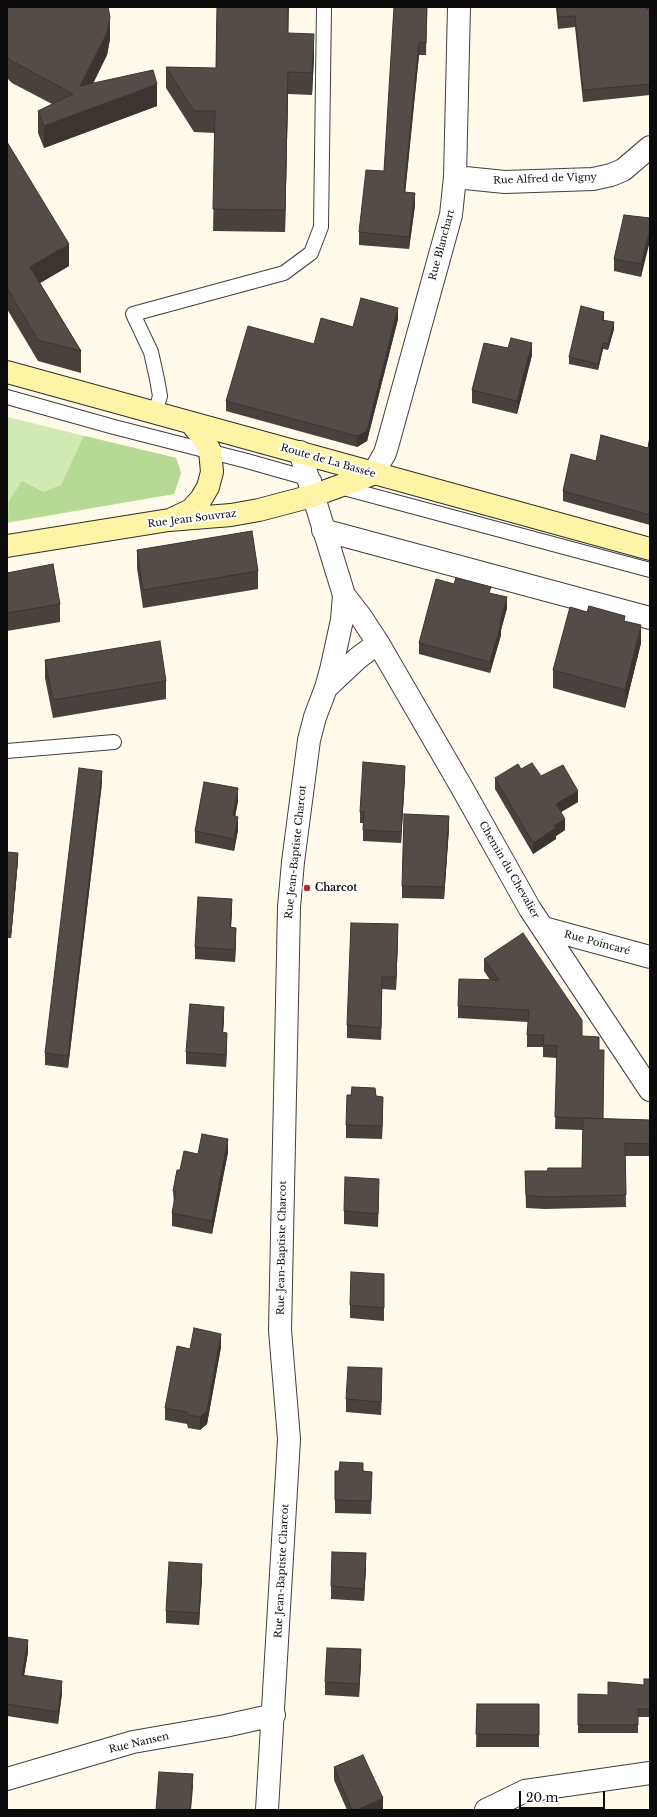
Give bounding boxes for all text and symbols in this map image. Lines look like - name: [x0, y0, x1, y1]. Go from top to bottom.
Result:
- street label: Rue Alfred de Vigny: [493, 171, 597, 187]
- street label: Rue Blanchart: [427, 208, 457, 282]
- street label: Route de La Bassée: [279, 442, 377, 480]
- street label: Rue Jean Souvraz: [147, 508, 237, 530]
- street label: Rue Jean-Baptiste Charcot: [283, 785, 309, 919]
- street label: Chemin du Chevalier: [476, 819, 542, 921]
- place label: Charcot: [315, 882, 357, 894]
- marker: Charcot: [302, 883, 312, 893]
- street label: Rue Poincaré: [563, 928, 631, 958]
- street label: Rue Jean-Baptiste Charcot: [275, 1181, 289, 1315]
- street label: Rue Jean-Baptiste Charcot: [272, 1504, 292, 1638]
- street label: Rue Nansen: [108, 1730, 170, 1756]
- scale bar: [521, 1783, 607, 1809]
- text: 20 m: [526, 1790, 558, 1805]

